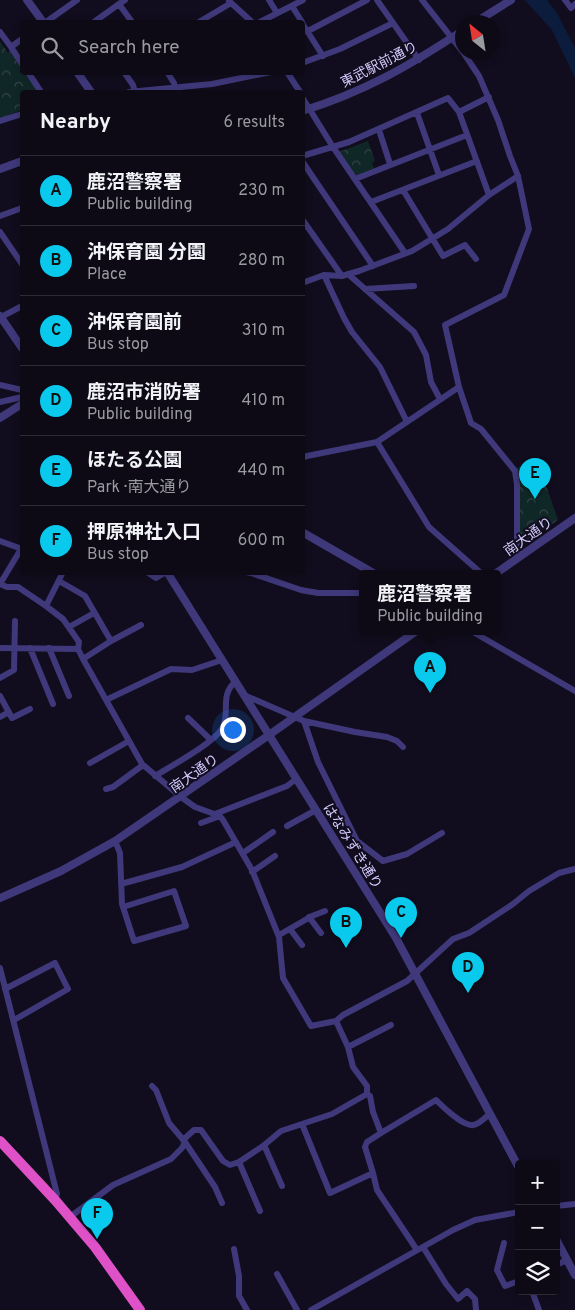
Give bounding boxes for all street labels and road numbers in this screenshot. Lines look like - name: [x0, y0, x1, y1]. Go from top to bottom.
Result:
- street label: 東武駅前通り: [338, 38, 421, 92]
- street label: 南大通り: [501, 514, 557, 560]
- street label: 南大通り: [167, 751, 223, 797]
- street label: はなみずき通り: [319, 801, 385, 893]

